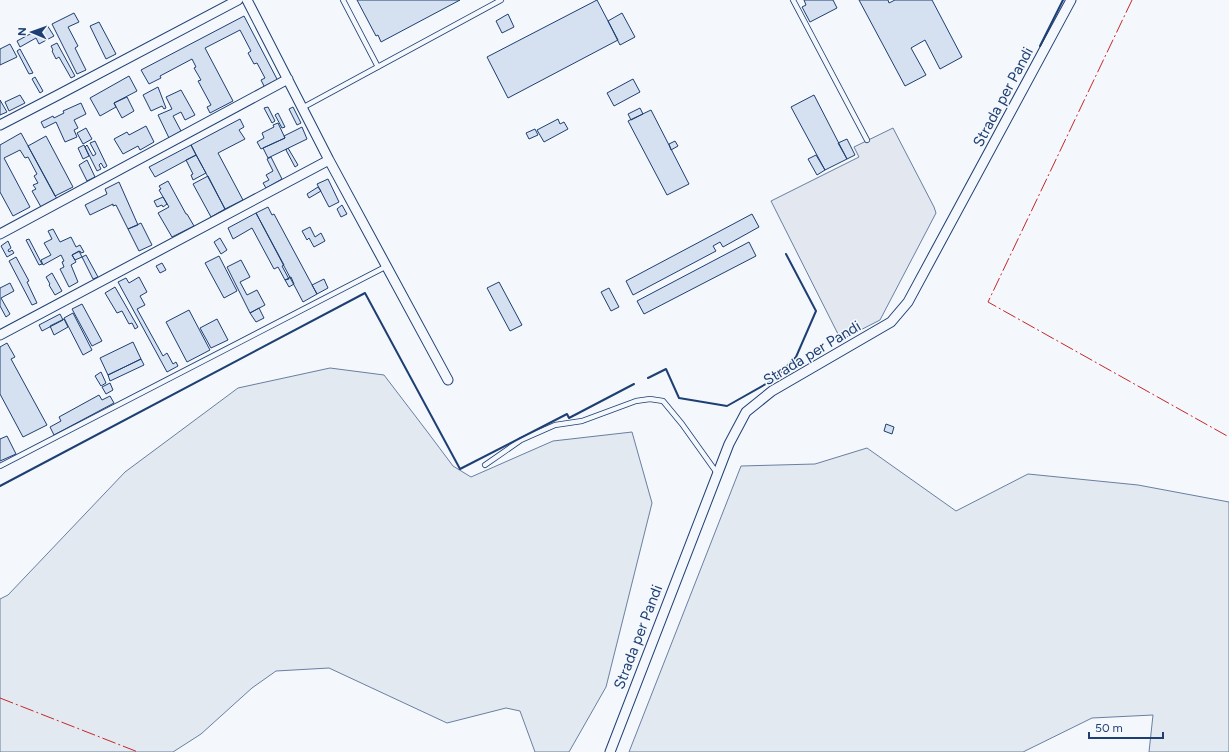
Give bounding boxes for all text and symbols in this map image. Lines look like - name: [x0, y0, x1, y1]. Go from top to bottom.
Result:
- north arrow: [12, 12, 52, 52]
- text: N: [16, 27, 29, 36]
- street label: Strada per Pandi: [969, 44, 1037, 150]
- street label: Strada per Pandi: [760, 317, 864, 389]
- street label: Strada per Pandi: [610, 582, 666, 692]
- scale bar: [1089, 714, 1163, 740]
- text: 50 m: [1095, 721, 1123, 735]

